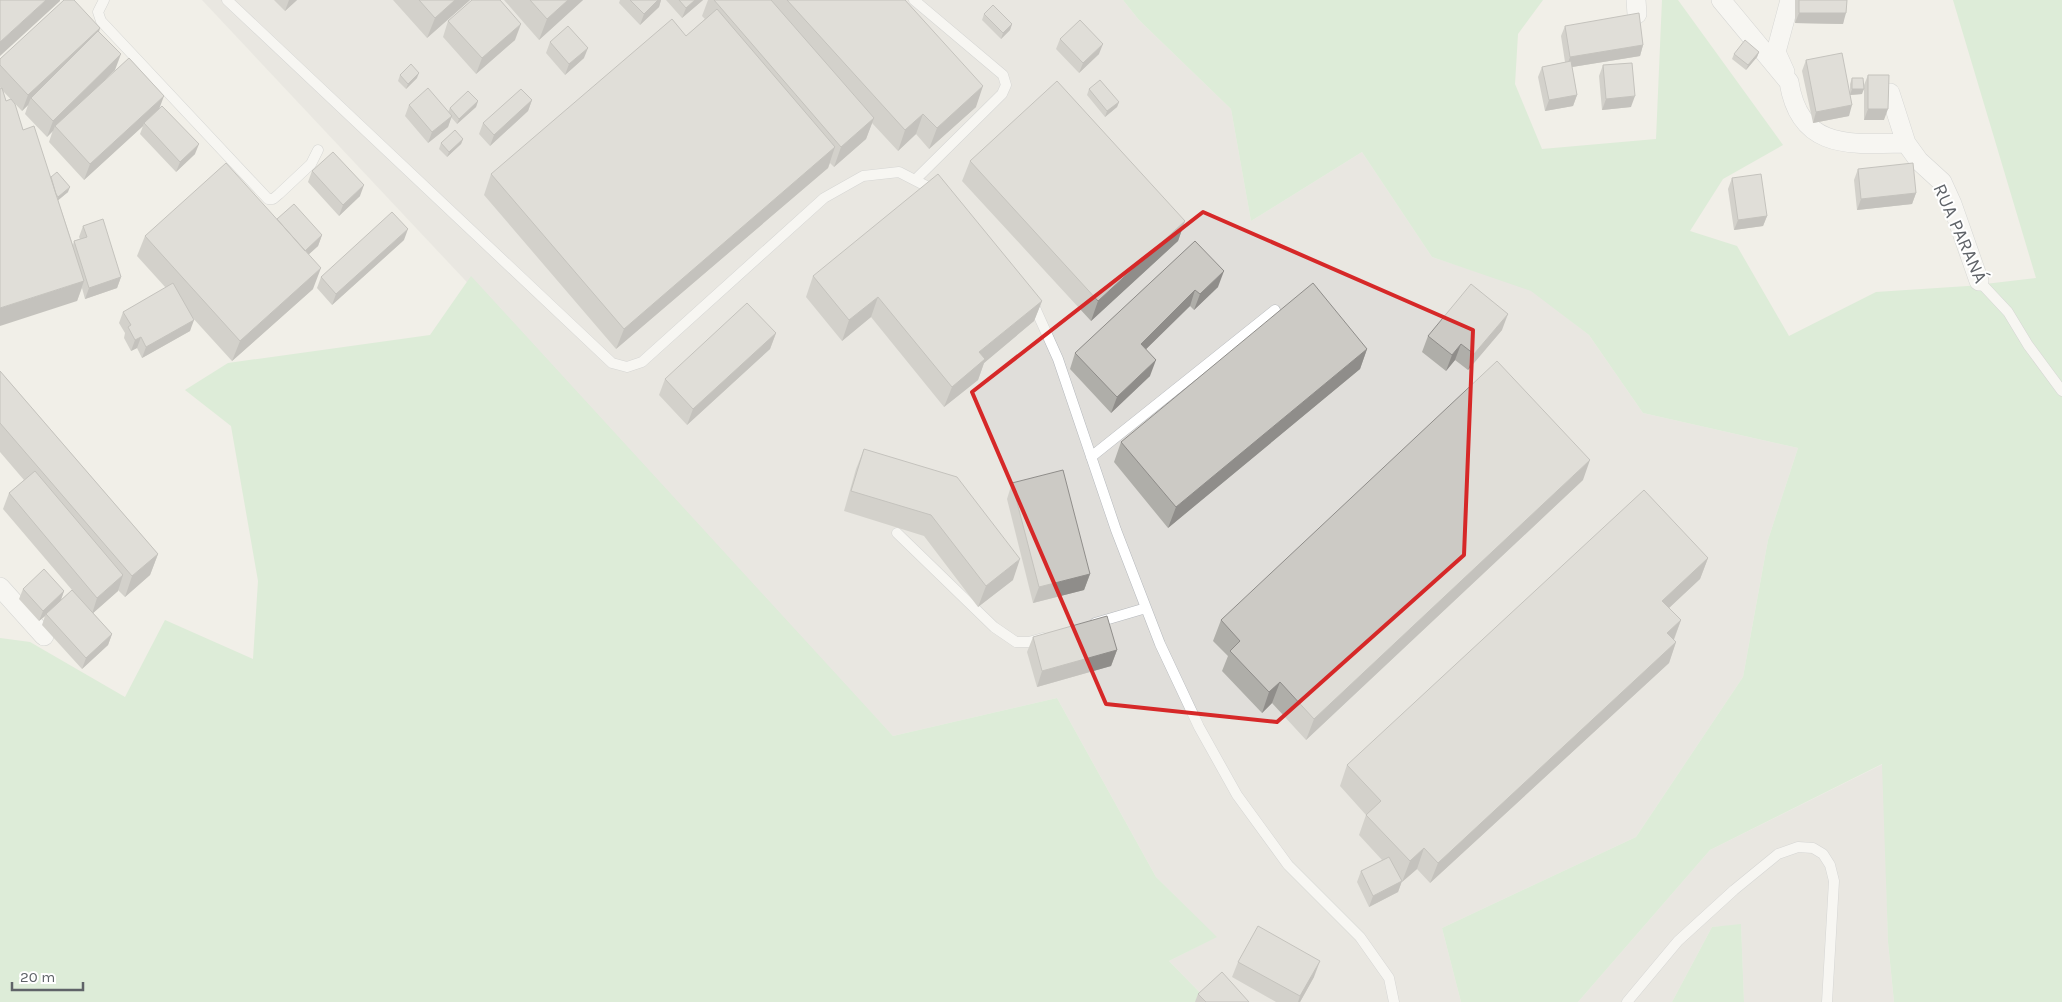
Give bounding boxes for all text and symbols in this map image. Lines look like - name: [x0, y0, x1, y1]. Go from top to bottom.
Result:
- street label: RUA PARANÁ: [1928, 180, 1993, 287]
- scale bar: [12, 960, 84, 992]
- text: 20 m: [20, 968, 55, 986]

